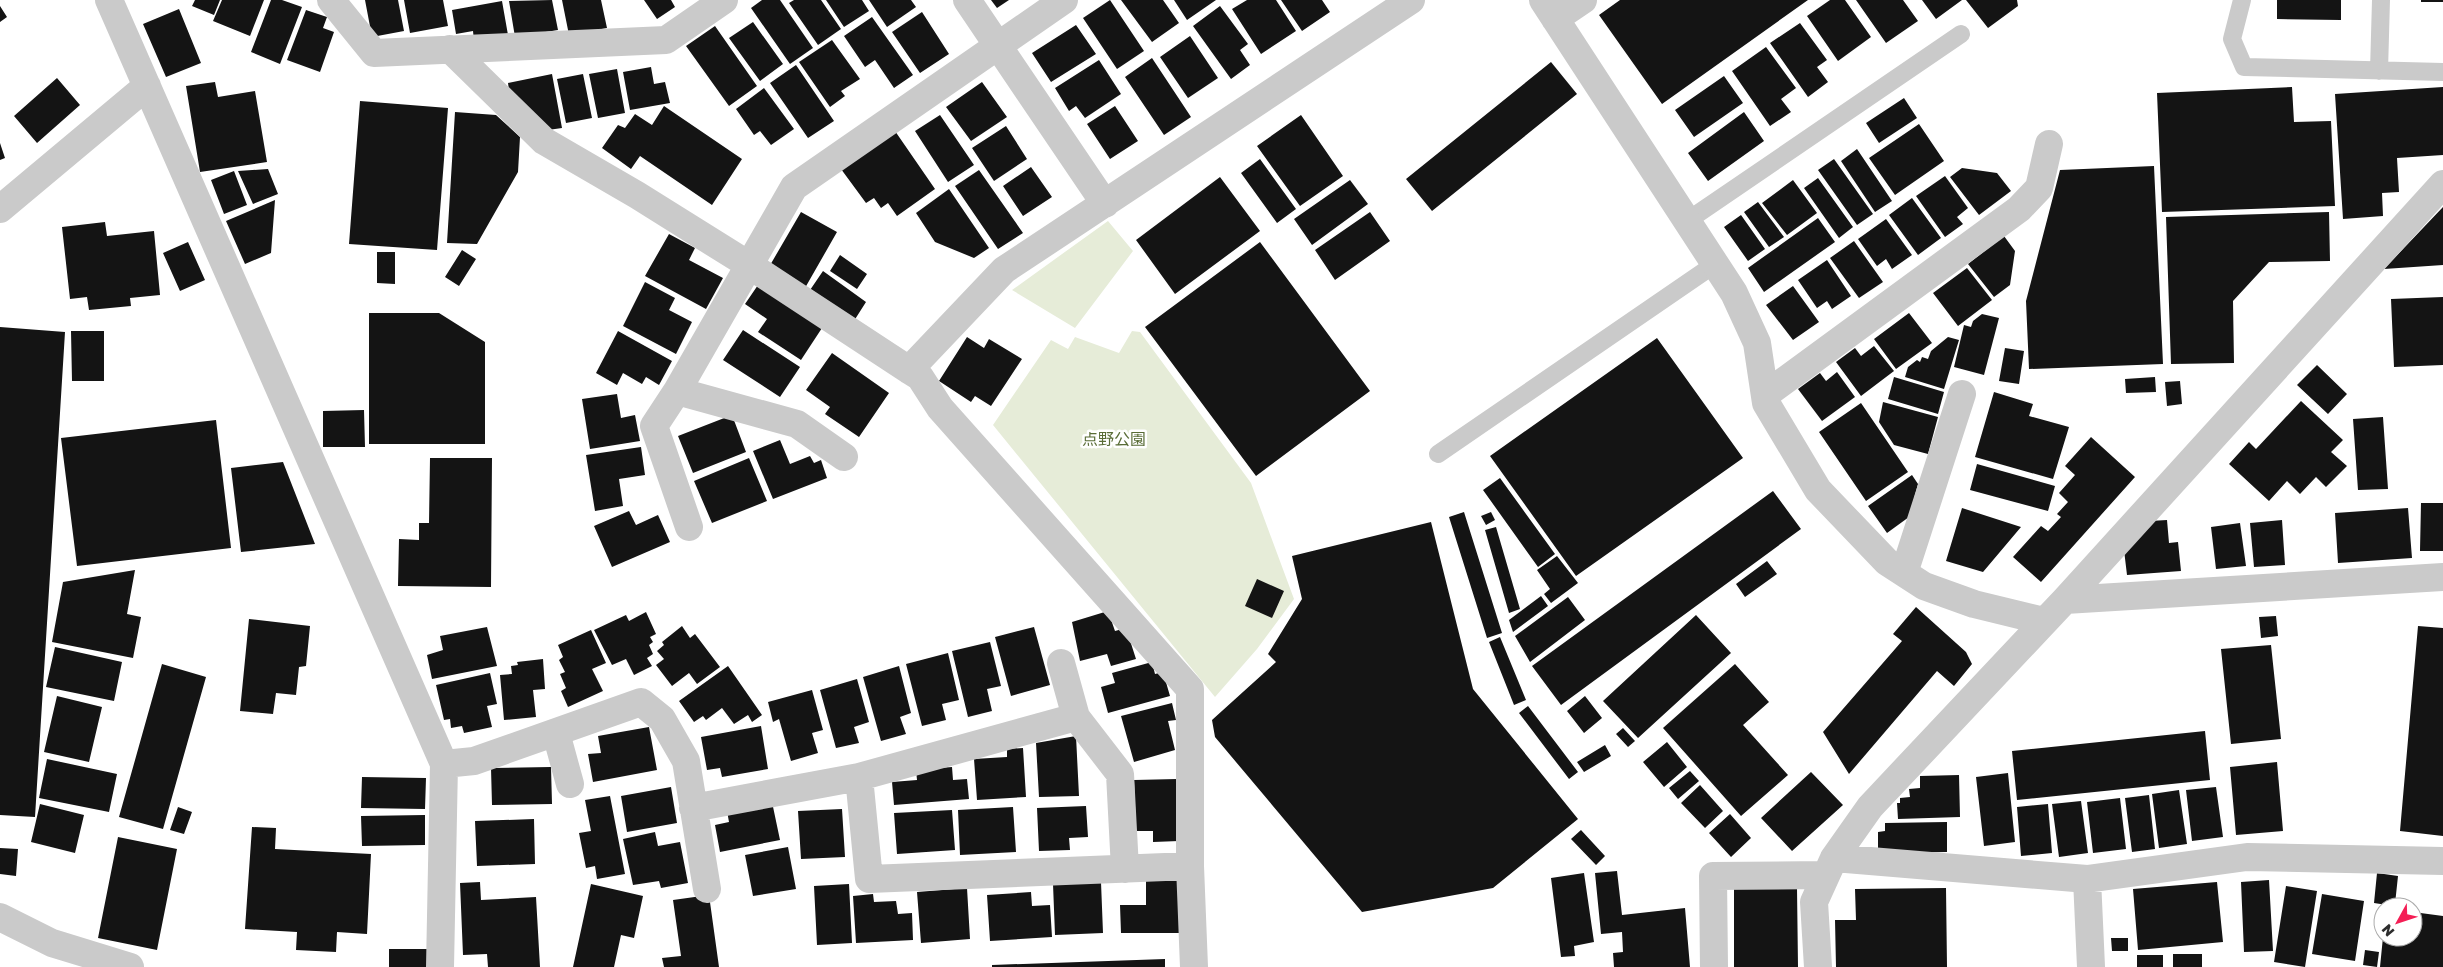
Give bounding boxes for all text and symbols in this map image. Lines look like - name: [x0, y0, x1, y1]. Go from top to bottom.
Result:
- park label: 点野公園: [1082, 429, 1146, 449]
- north arrow: [2373, 897, 2423, 947]
- text: N: [2378, 921, 2398, 940]

